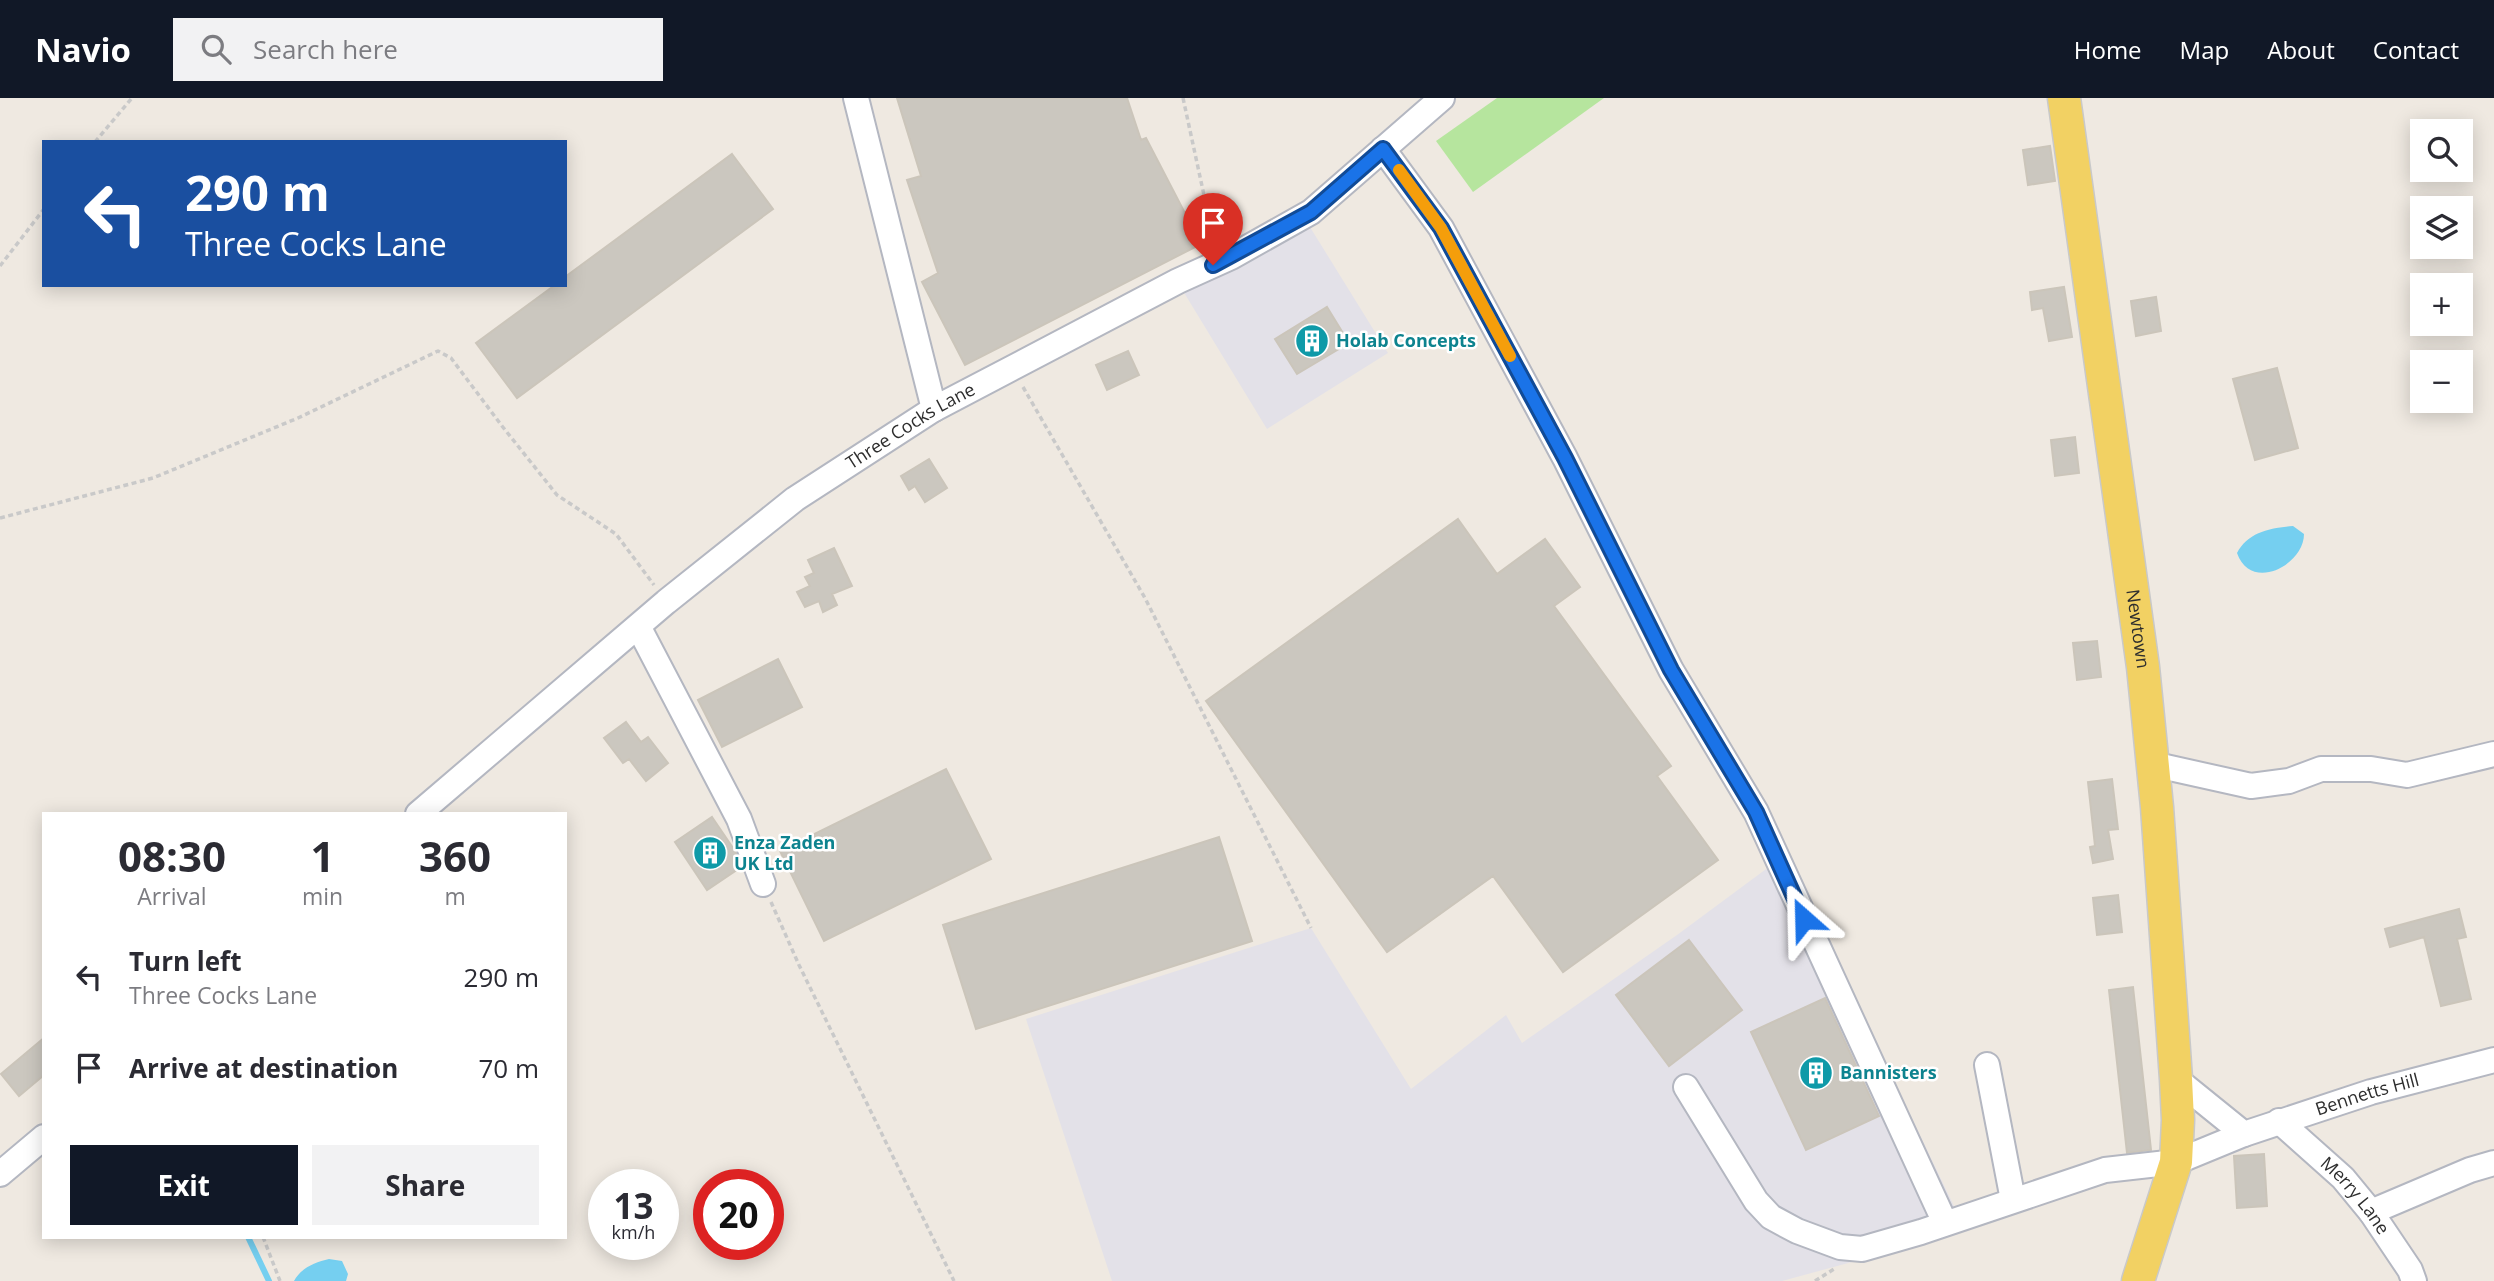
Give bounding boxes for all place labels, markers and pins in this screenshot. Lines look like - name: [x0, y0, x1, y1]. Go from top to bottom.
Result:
- pin: [1183, 193, 1243, 265]
- building icon: Holab Concepts: [1293, 322, 1331, 360]
- place label: Holab Concepts: [1336, 328, 1476, 352]
- place label: Enza Zaden UK Ltd: [734, 830, 835, 875]
- building icon: Enza Zaden UK Ltd: [691, 834, 729, 872]
- building icon: Bannisters: [1797, 1054, 1835, 1092]
- place label: Bannisters: [1840, 1060, 1937, 1084]

